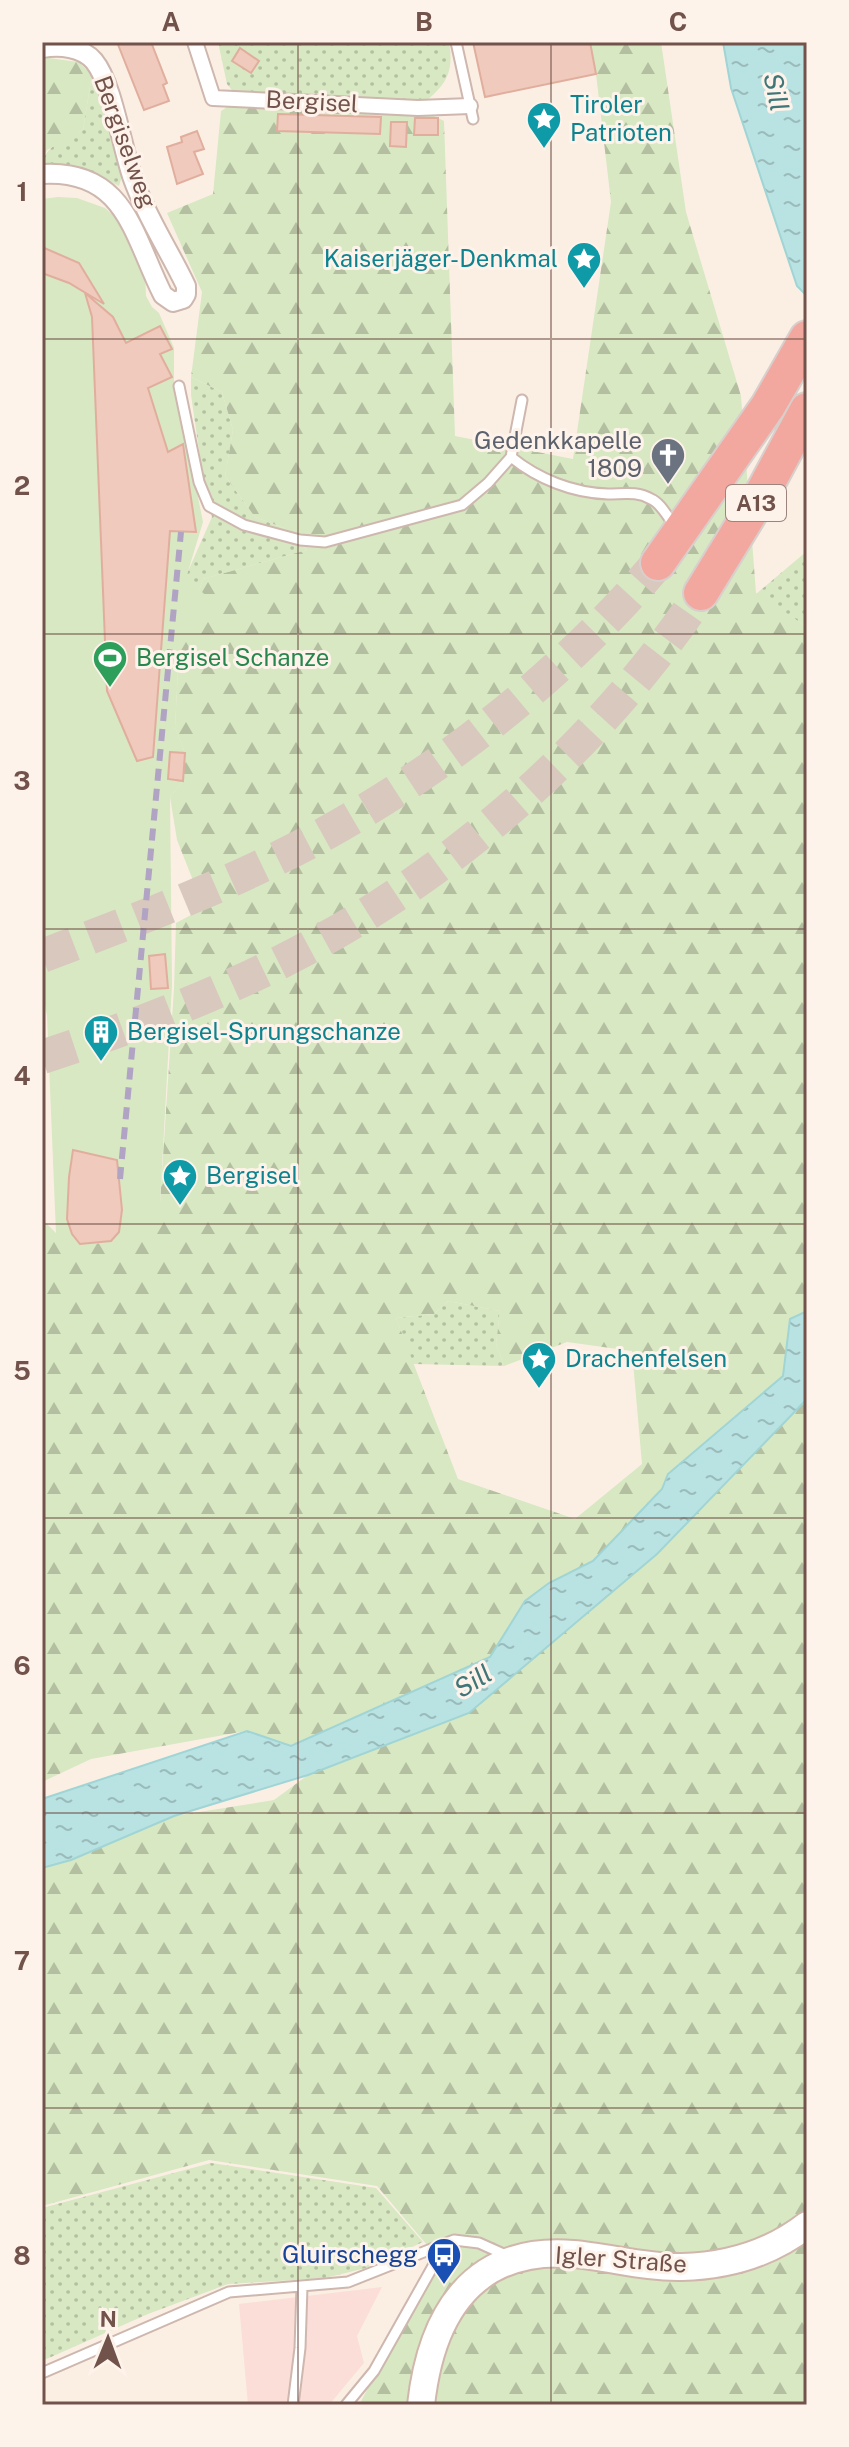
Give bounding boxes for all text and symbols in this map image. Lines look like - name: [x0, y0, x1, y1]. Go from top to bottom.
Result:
- text: A: [162, 6, 181, 37]
- text: B: [415, 6, 433, 37]
- text: C: [669, 6, 687, 37]
- water label: Sill: [757, 70, 796, 114]
- street label: Bergiselweg: [89, 72, 163, 212]
- street label: Bergisel: [265, 85, 359, 117]
- place label: Tiroler Patrioten: [570, 90, 672, 146]
- place icon: Tiroler Patrioten: [525, 100, 563, 150]
- text: 1: [16, 176, 28, 207]
- place icon: Kaiserjäger-Denkmal: [565, 240, 603, 290]
- place label: Kaiserjäger-Denkmal: [324, 244, 558, 272]
- place label: Gedenkkapelle 1809: [474, 426, 642, 482]
- church icon: Gedenkkapelle 1809: [649, 436, 687, 486]
- text: 2: [14, 470, 30, 501]
- road number: A13: [726, 485, 786, 521]
- sports icon: Bergisel Schanze: [91, 639, 129, 689]
- place label: Bergisel Schanze: [136, 643, 329, 671]
- text: 3: [13, 765, 31, 796]
- building icon: Bergisel-Sprungschanze: [82, 1013, 120, 1063]
- place label: Bergisel-Sprungschanze: [127, 1017, 401, 1045]
- text: 4: [13, 1060, 31, 1091]
- place icon: Bergisel: [161, 1157, 199, 1207]
- place label: Bergisel: [206, 1161, 299, 1189]
- place icon: Drachenfelsen: [520, 1340, 558, 1390]
- place label: Drachenfelsen: [565, 1344, 727, 1372]
- text: 5: [13, 1355, 31, 1386]
- text: 6: [13, 1650, 31, 1681]
- water label: Sill: [448, 1657, 497, 1704]
- text: 7: [14, 1945, 30, 1976]
- bus stop icon: Gluirschegg: [425, 2236, 463, 2286]
- text: 8: [13, 2240, 31, 2271]
- place label: Gluirschegg: [282, 2240, 418, 2268]
- street label: Igler Straße: [554, 2240, 688, 2278]
- north arrow: [68, 2299, 148, 2379]
- text: N: [100, 2306, 117, 2332]

